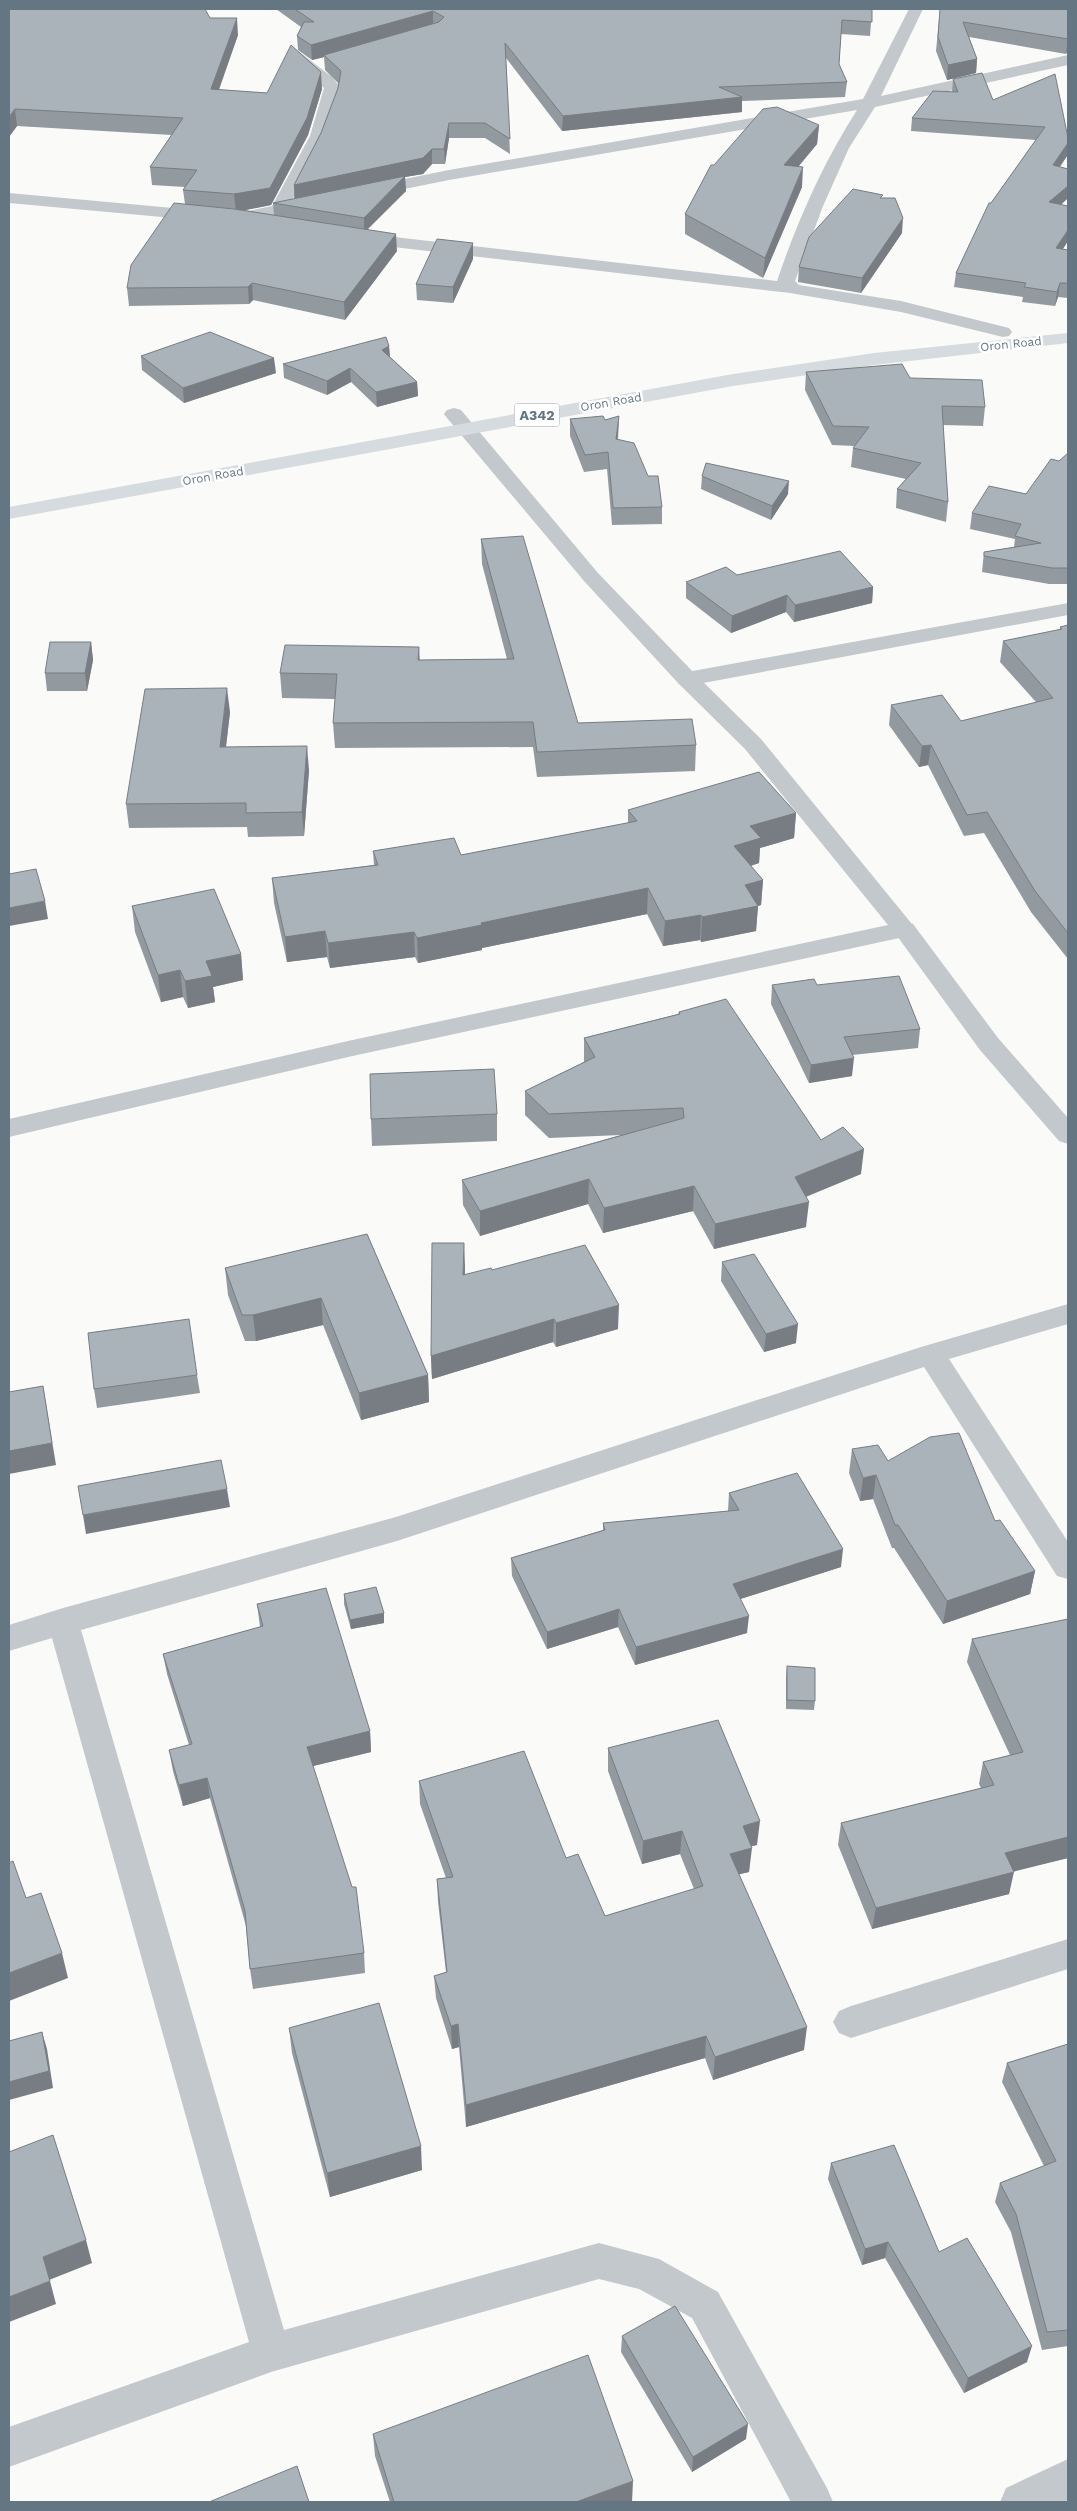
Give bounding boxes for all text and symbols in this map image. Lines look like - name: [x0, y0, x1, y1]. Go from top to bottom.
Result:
- street label: Oron Road: [980, 334, 1042, 354]
- street label: Oron Road: [579, 390, 643, 414]
- road number: A342: [514, 404, 560, 426]
- street label: Oron Road: [181, 464, 245, 488]

